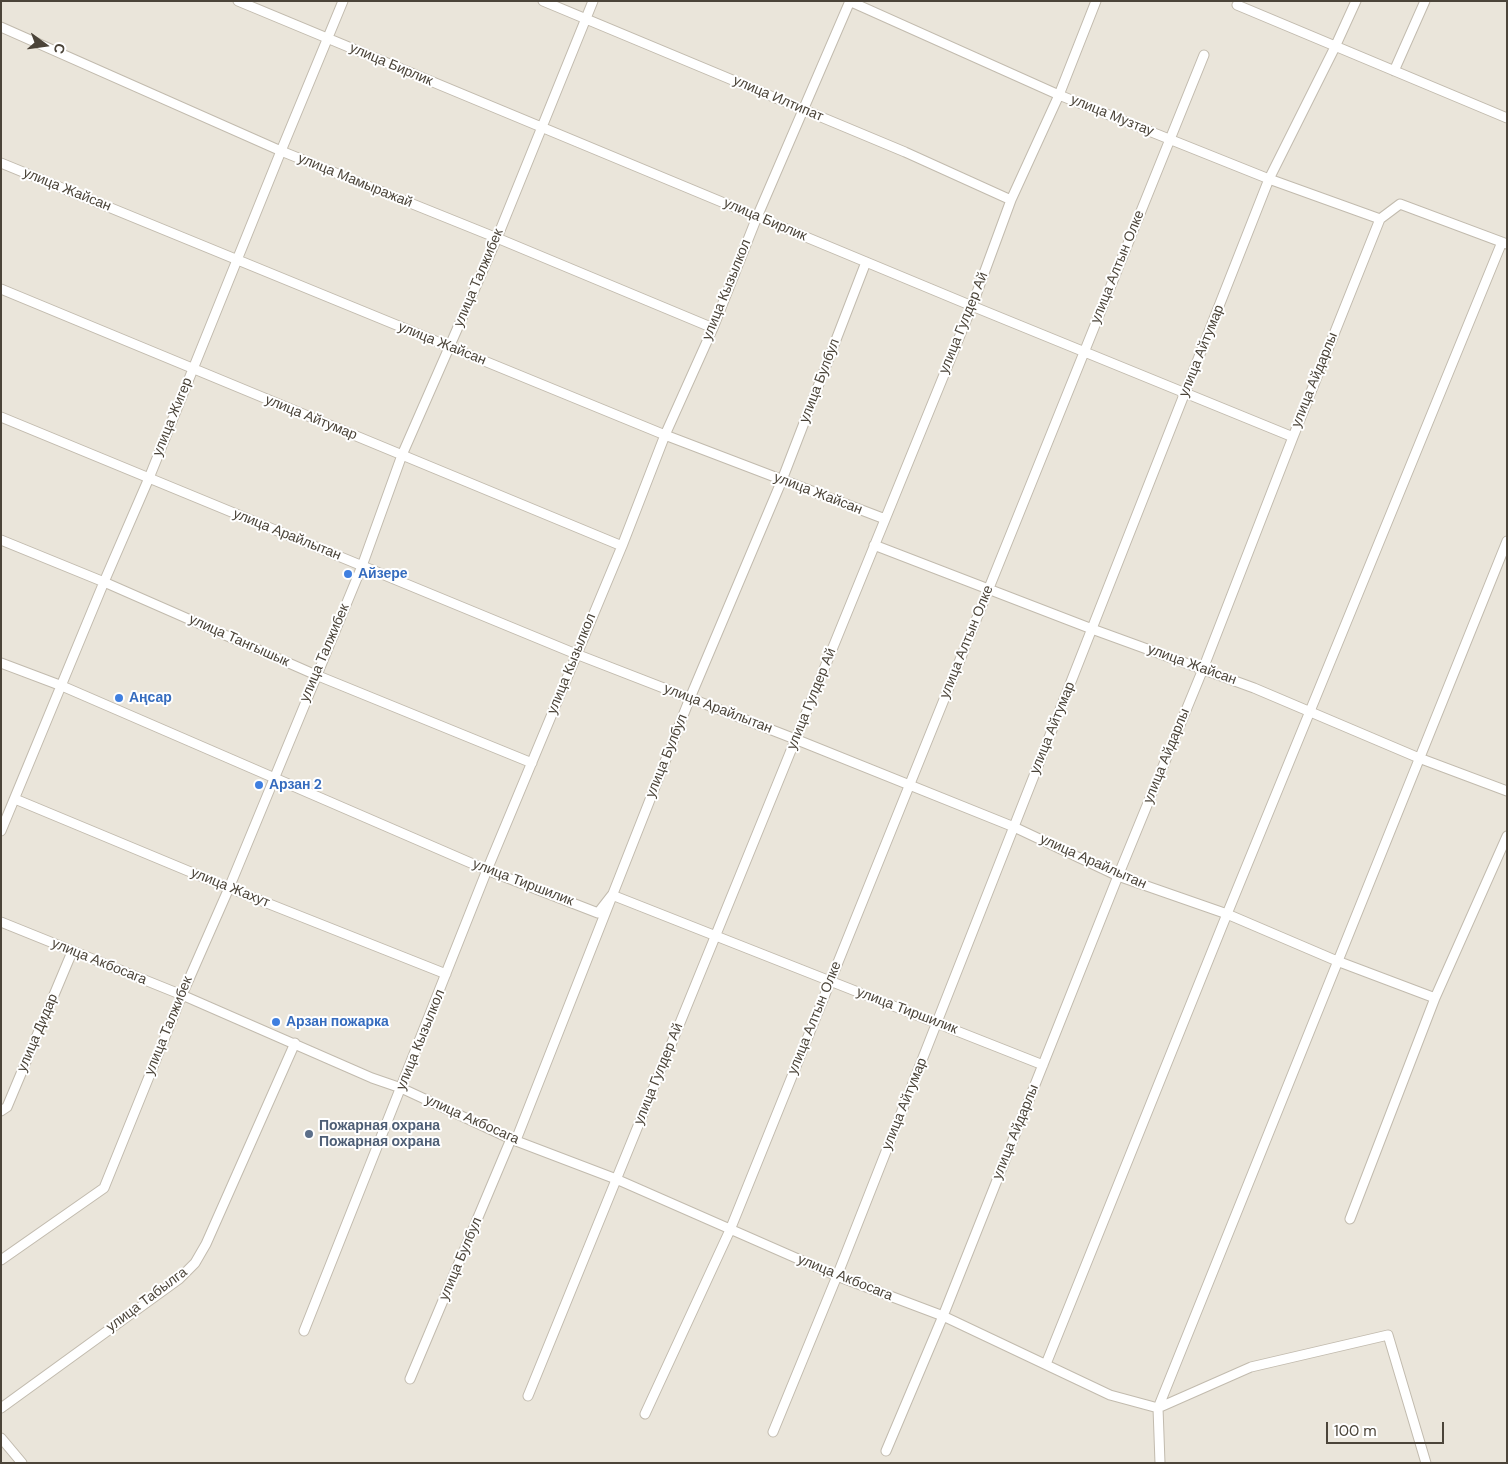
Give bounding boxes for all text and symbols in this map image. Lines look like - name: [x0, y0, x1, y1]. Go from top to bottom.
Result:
- north arrow: [20, 20, 70, 70]
- street label: улица Бирлик: [347, 40, 435, 90]
- text: С: [50, 42, 70, 56]
- street label: улица Илтипат: [730, 72, 826, 126]
- street label: улица Музтау: [1068, 92, 1156, 140]
- street label: улица Мамыражай: [295, 150, 415, 212]
- street label: улица Жайсан: [21, 165, 113, 215]
- street label: улица Бирлик: [721, 195, 809, 245]
- street label: улица Алтын Олке: [1088, 208, 1148, 326]
- street label: улица Талжибек: [451, 226, 507, 330]
- street label: улица Кызылкол: [699, 237, 755, 343]
- street label: улица Гулдер Ай: [936, 270, 992, 376]
- street label: улица Айтумар: [1176, 302, 1228, 400]
- street label: улица Жайсан: [396, 319, 488, 369]
- street label: улица Айдарлы: [1288, 330, 1342, 430]
- street label: улица Булбул: [796, 337, 844, 425]
- street label: улица Жигер: [150, 375, 196, 459]
- street label: улица Айтумар: [262, 392, 360, 444]
- street label: улица Жайсан: [771, 469, 865, 519]
- street label: улица Арайлытан: [231, 506, 343, 564]
- place label: Айзере: [358, 566, 408, 582]
- marker: Айзере: [342, 568, 354, 580]
- street label: улица Алтын Олке: [937, 583, 997, 701]
- street label: улица Талжибек: [297, 601, 353, 705]
- street label: улица Тангышык: [186, 611, 292, 671]
- street label: улица Кызылкол: [544, 611, 600, 717]
- street label: улица Жайсан: [1145, 641, 1239, 689]
- street label: улица Гулдер Ай: [784, 646, 840, 752]
- street label: улица Айтумар: [1027, 679, 1079, 777]
- street label: улица Арайлытан: [661, 681, 775, 737]
- place label: Аңсар: [129, 690, 172, 706]
- marker: Аңсар: [113, 692, 125, 704]
- street label: улица Айдарлы: [1140, 706, 1194, 806]
- street label: улица Булбул: [643, 712, 691, 800]
- place label: Арзан 2: [269, 777, 322, 793]
- marker: Арзан 2: [253, 779, 265, 791]
- street label: улица Арайлытан: [1037, 831, 1149, 893]
- street label: улица Тиршилик: [470, 856, 576, 910]
- street label: улица Жахут: [188, 865, 272, 911]
- street label: улица Акбосага: [49, 935, 149, 989]
- street label: улица Алтын Олке: [785, 959, 845, 1077]
- street label: улица Талжибек: [142, 974, 196, 1078]
- street label: улица Тиршилик: [854, 984, 960, 1038]
- street label: улица Кызылкол: [393, 987, 449, 1093]
- street label: улица Дидар: [14, 991, 62, 1075]
- place label: Арзан пожарка: [286, 1014, 389, 1030]
- marker: Арзан пожарка: [270, 1016, 282, 1028]
- street label: улица Гулдер Ай: [631, 1021, 687, 1127]
- street label: улица Айтумар: [879, 1055, 931, 1153]
- street label: улица Айдарлы: [989, 1082, 1043, 1182]
- street label: улица Акбосага: [422, 1092, 522, 1148]
- place label: Пожарная охрана Пожарная охрана: [319, 1118, 440, 1150]
- marker: Пожарная охрана Пожарная охрана: [303, 1128, 315, 1140]
- street label: улица Булбул: [436, 1215, 486, 1303]
- street label: улица Акбосага: [795, 1251, 895, 1305]
- street label: улица Табылга: [103, 1264, 191, 1336]
- scale bar: [1328, 1412, 1446, 1444]
- text: 100 m: [1334, 1421, 1377, 1441]

